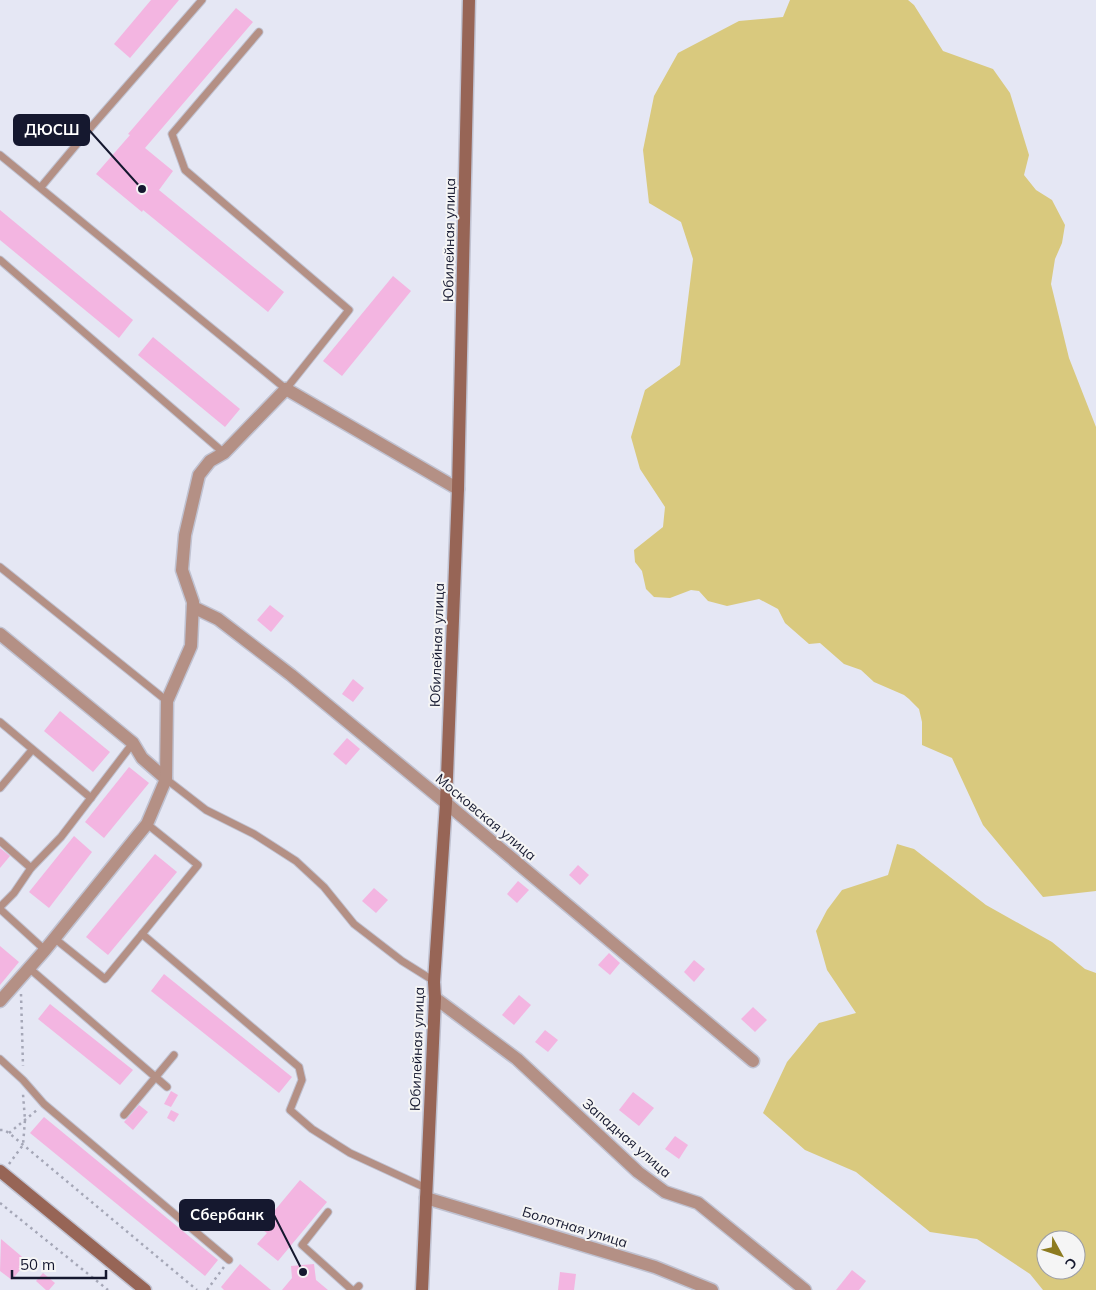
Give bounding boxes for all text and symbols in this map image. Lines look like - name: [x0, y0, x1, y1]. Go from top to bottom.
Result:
- callout: ДЮСШ: [14, 115, 89, 145]
- text: ДЮСШ: [24, 120, 80, 139]
- street label: Юбилейная улица: [439, 178, 459, 302]
- street label: Юбилейная улица: [426, 583, 448, 707]
- street label: Московская улица: [432, 770, 540, 864]
- street label: Юбилейная улица: [406, 987, 428, 1111]
- street label: Западная улица: [579, 1094, 675, 1182]
- callout: Сбербанк: [180, 1200, 274, 1230]
- street label: Болотная улица: [520, 1202, 630, 1252]
- text: Сбербанк: [190, 1205, 264, 1224]
- north arrow: [1036, 1230, 1086, 1280]
- scale bar: [12, 1248, 106, 1280]
- text: С: [1061, 1254, 1081, 1273]
- text: 50 m: [20, 1255, 55, 1274]

